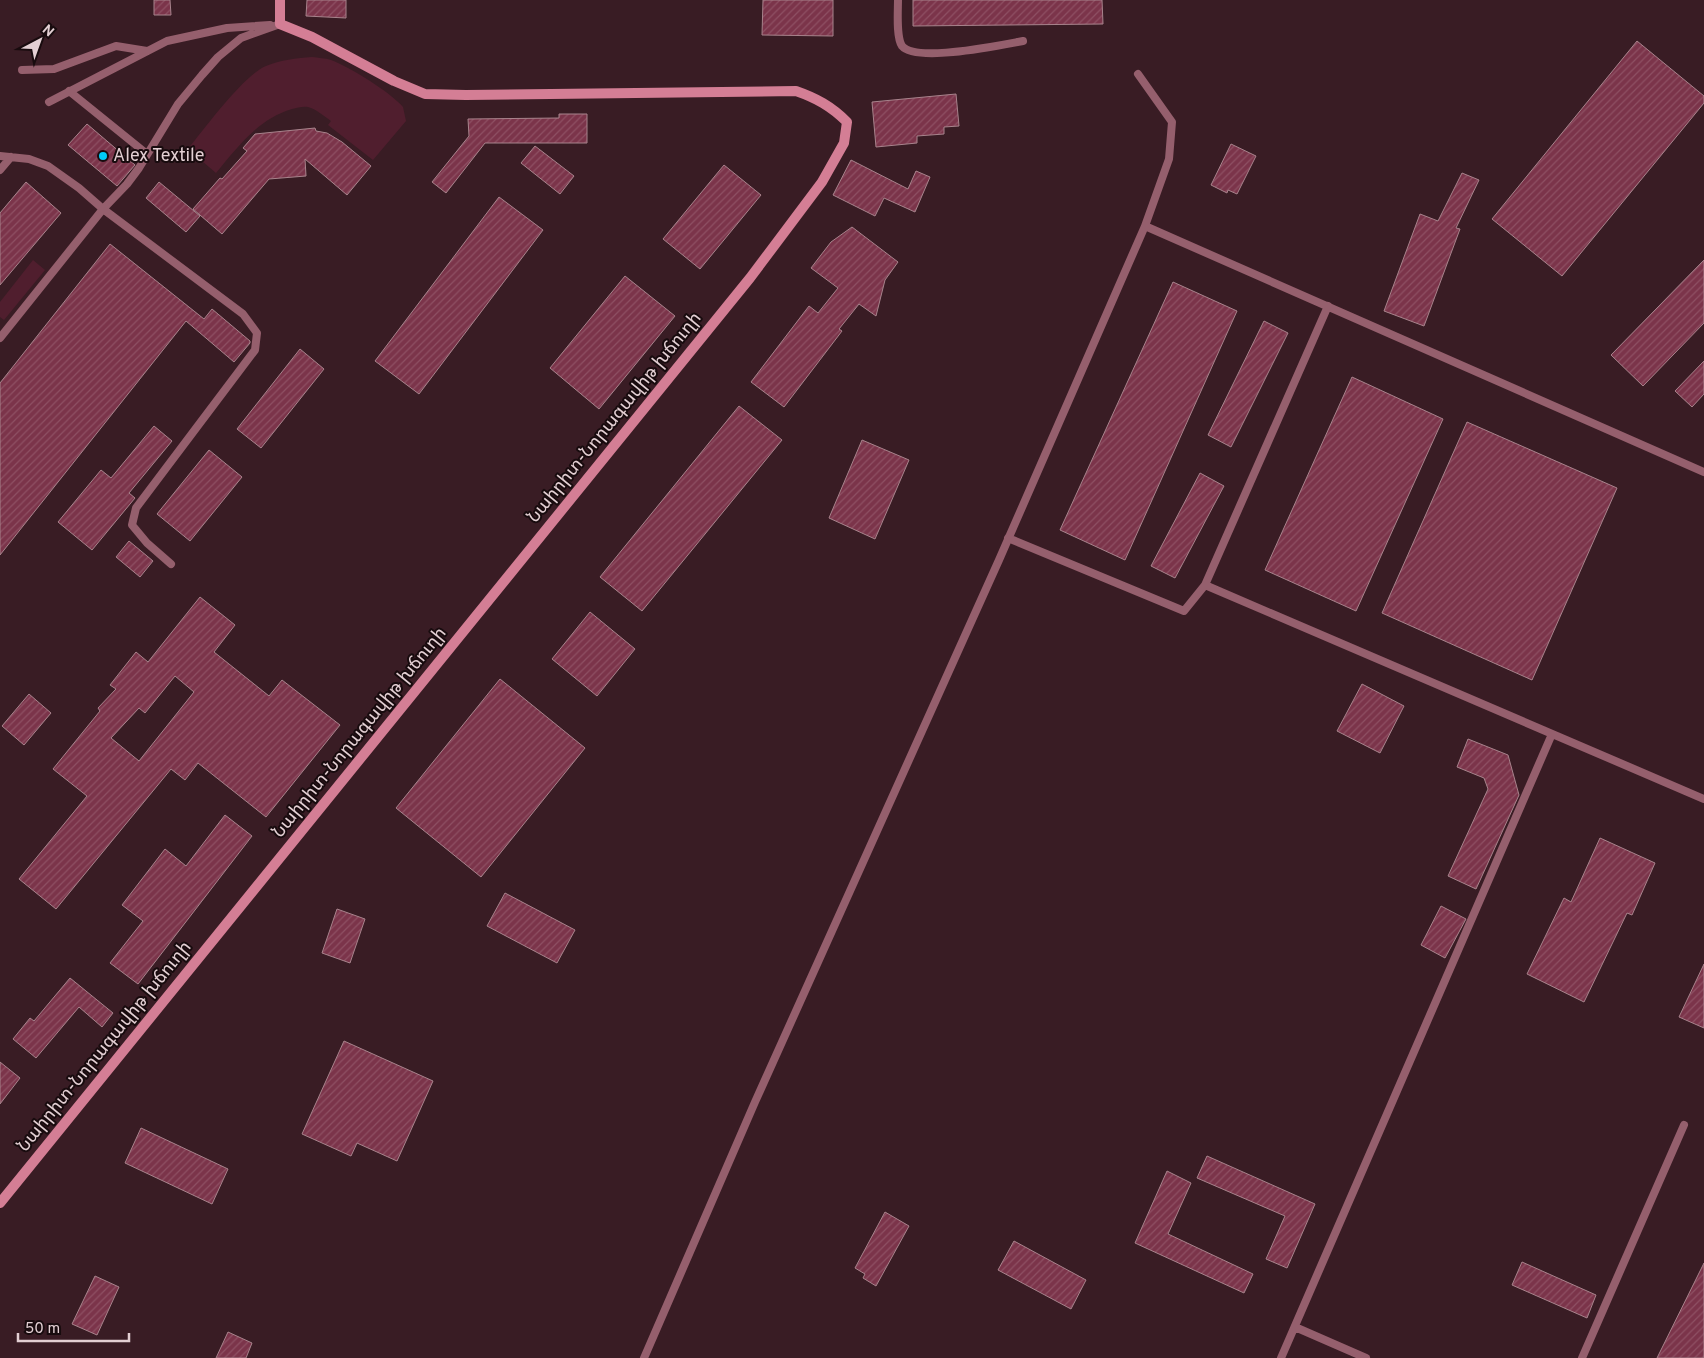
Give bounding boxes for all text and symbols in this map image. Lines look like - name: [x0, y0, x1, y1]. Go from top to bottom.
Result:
- north arrow: [15, 15, 65, 65]
- text: N: [38, 22, 57, 41]
- place label: Alex Textile: [113, 145, 204, 168]
- marker: Alex Textile: [97, 150, 109, 162]
- street label: Նաիրիտ-Նորագավիթ խճուղի: [523, 308, 707, 528]
- street label: Նաիրիտ-Նորագավիթ խճուղի: [268, 623, 452, 843]
- street label: Նաիրիտ-Նորագավիթ խճուղի: [13, 937, 197, 1157]
- scale bar: [18, 1310, 129, 1342]
- text: 50 m: [25, 1320, 60, 1339]

